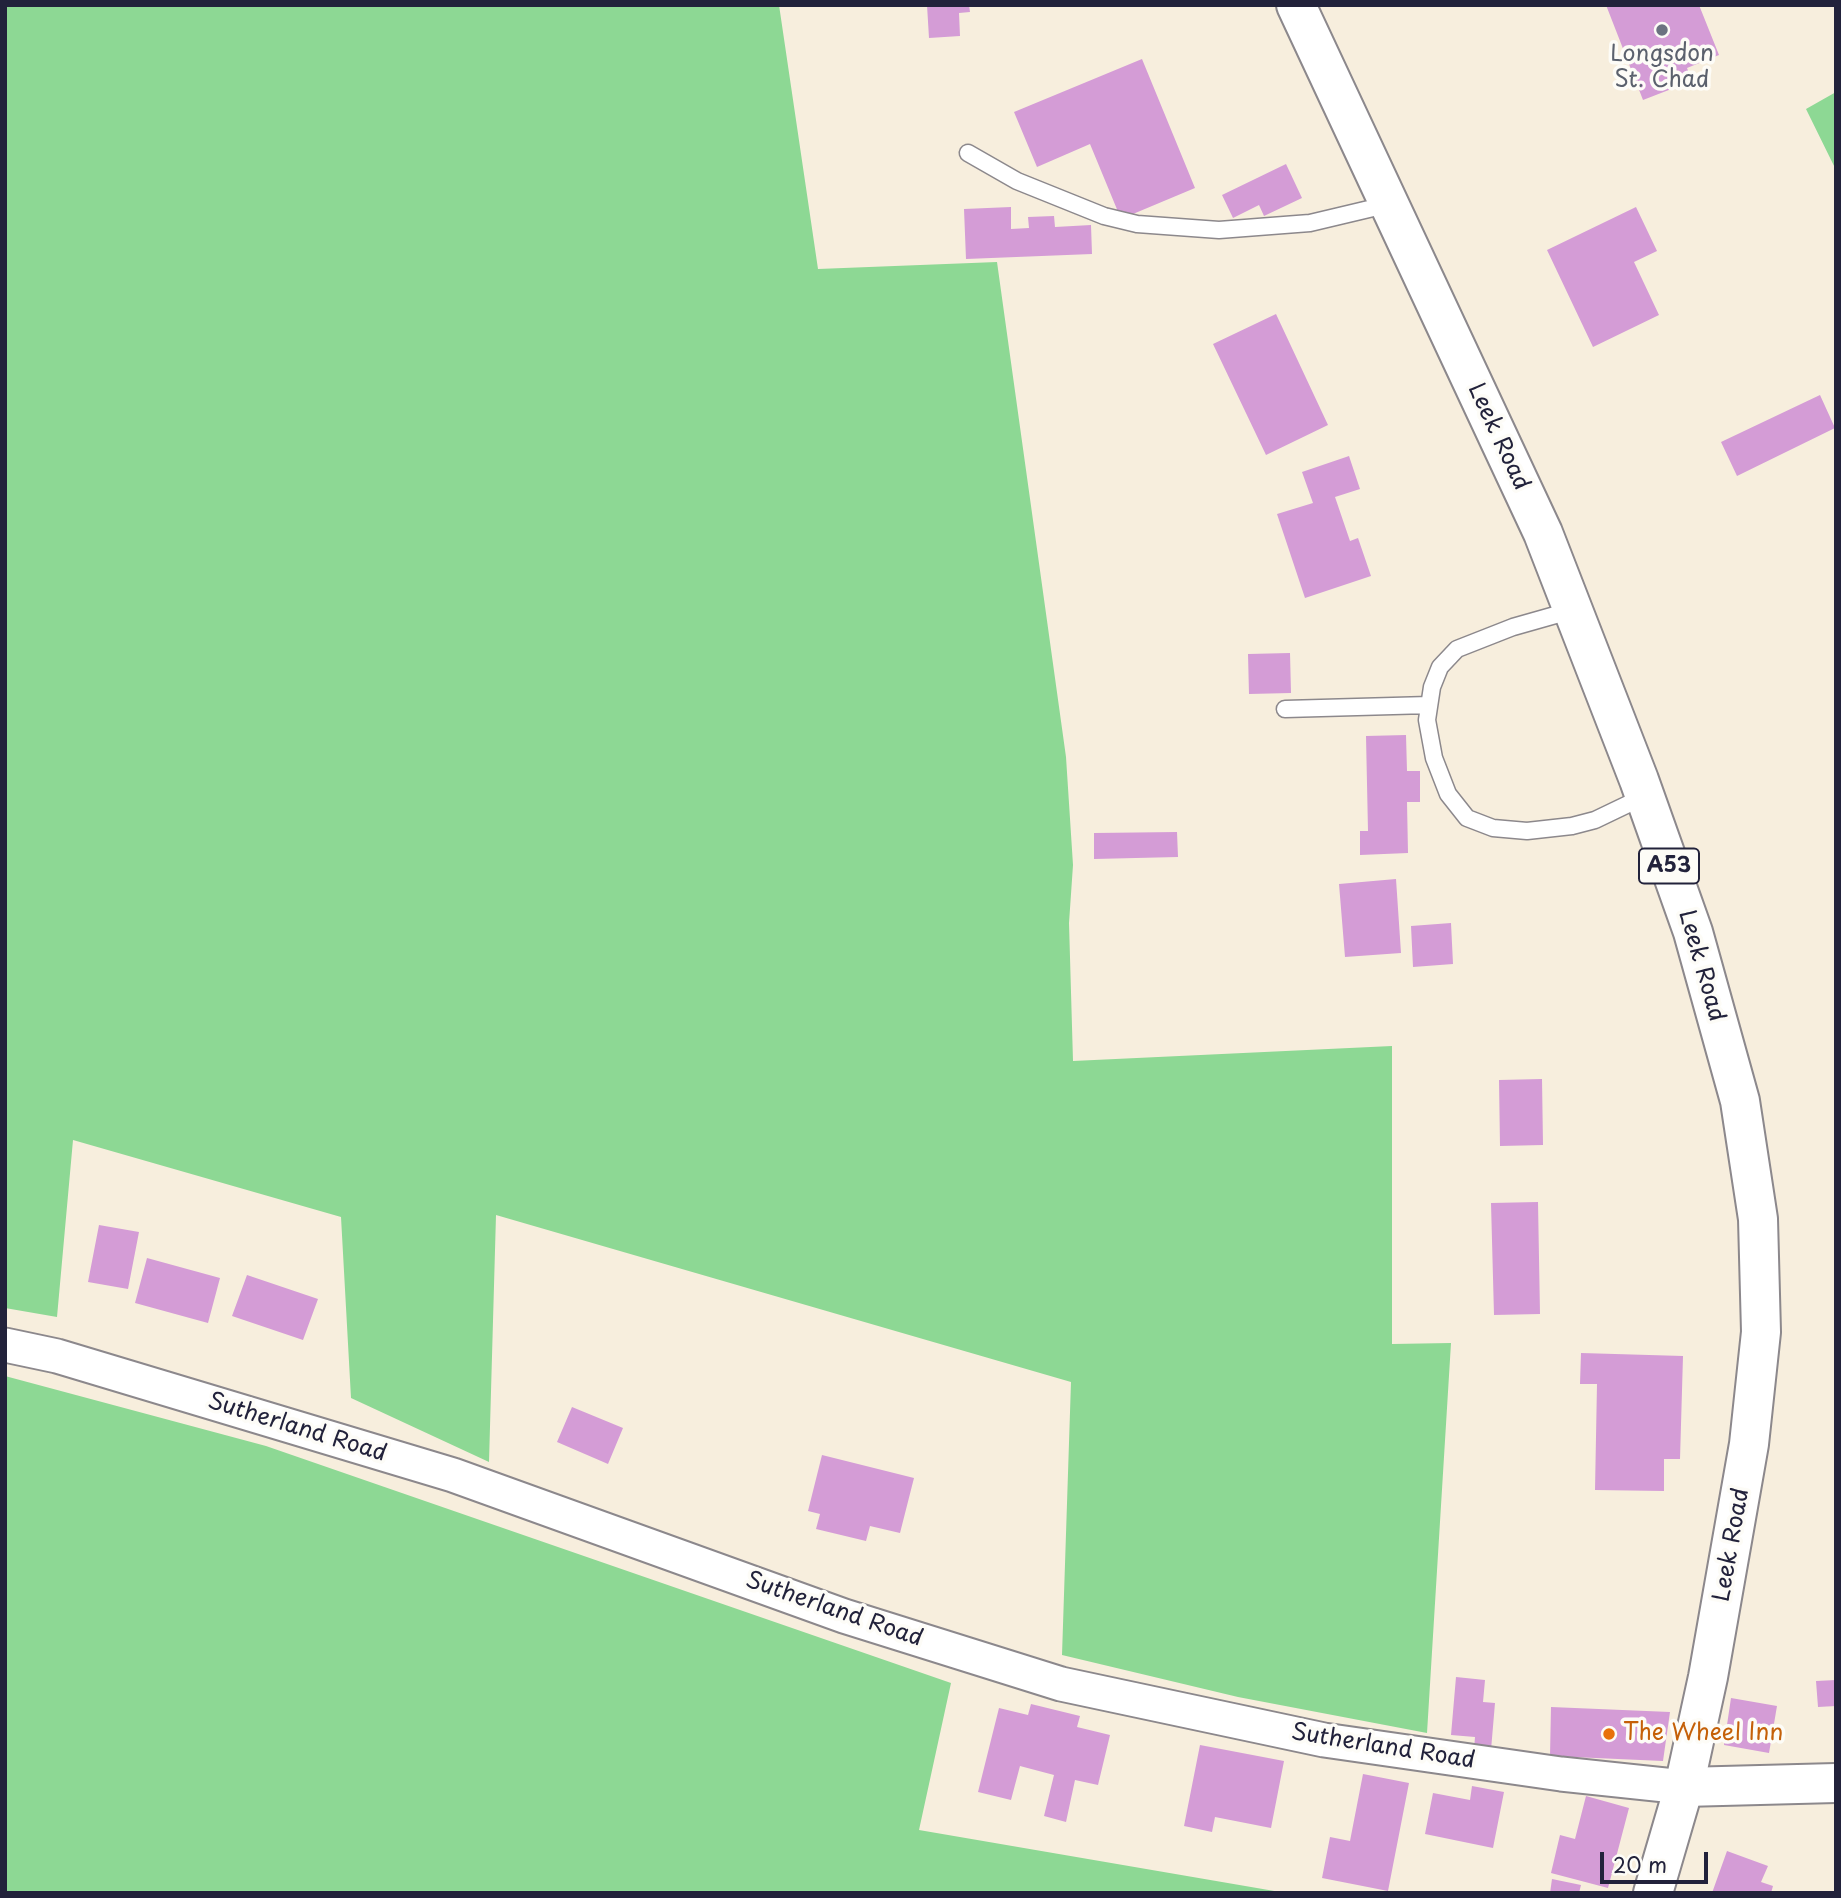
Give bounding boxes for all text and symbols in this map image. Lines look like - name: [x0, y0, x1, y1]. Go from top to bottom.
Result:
- marker: Longsdon St. Chad: [1654, 22, 1670, 38]
- place label: Longsdon St. Chad: [1610, 41, 1714, 95]
- street label: Leek Road: [1461, 379, 1535, 495]
- road number: A53: [1639, 848, 1699, 884]
- street label: Leek Road: [1672, 907, 1730, 1025]
- street label: Sutherland Road: [204, 1388, 390, 1468]
- street label: Leek Road: [1708, 1486, 1756, 1604]
- street label: Sutherland Road: [742, 1567, 926, 1653]
- street label: Sutherland Road: [1289, 1719, 1477, 1775]
- place label: The Wheel Inn: [1623, 1720, 1783, 1748]
- marker: The Wheel Inn: [1601, 1726, 1617, 1742]
- scale bar: [1603, 1839, 1712, 1883]
- text: 20 m: [1613, 1848, 1667, 1880]

